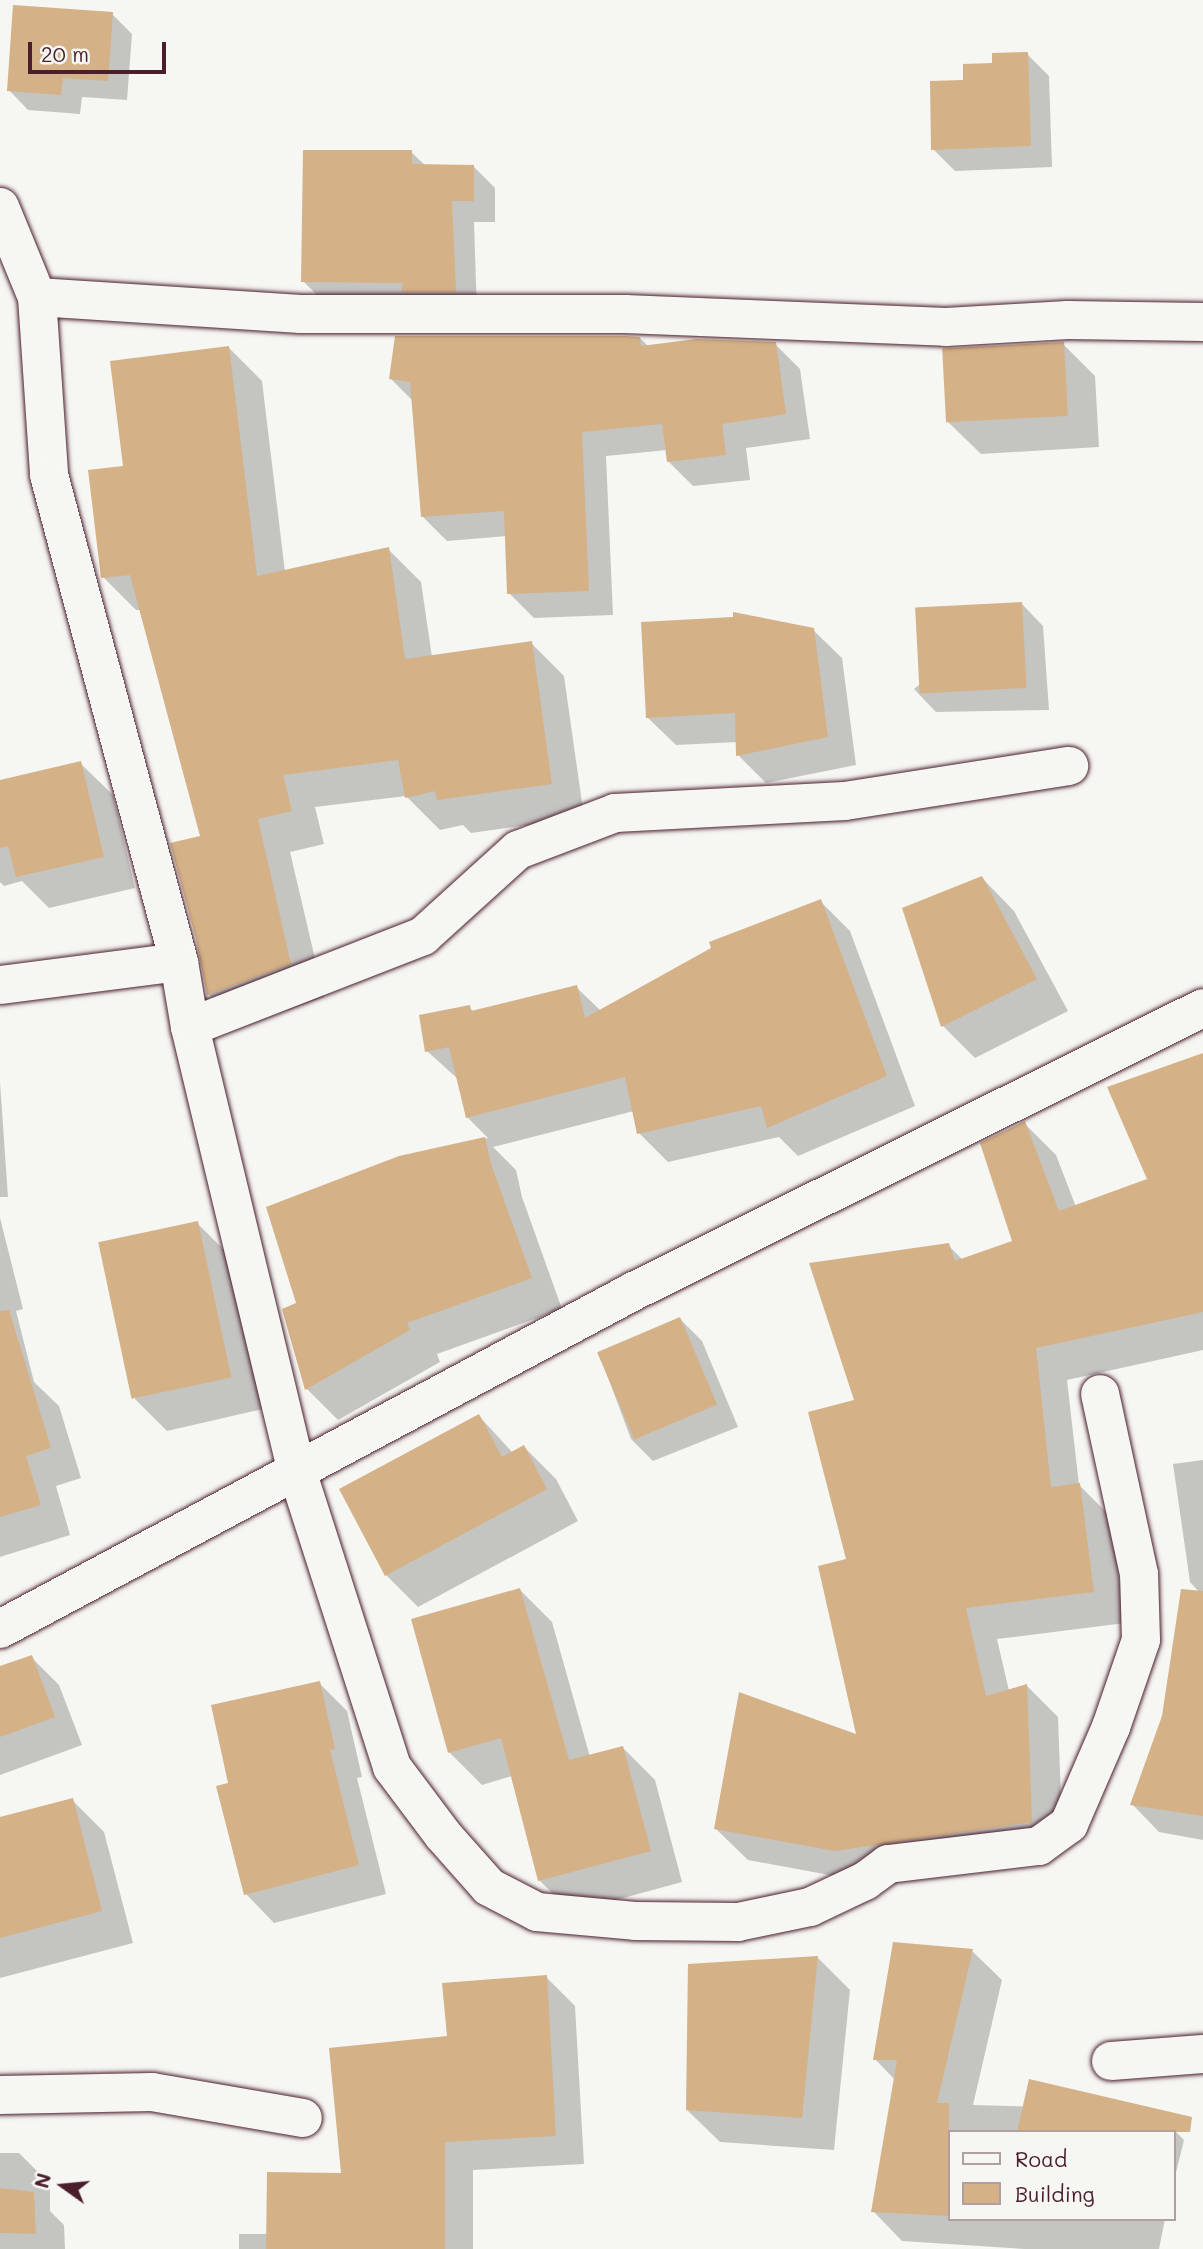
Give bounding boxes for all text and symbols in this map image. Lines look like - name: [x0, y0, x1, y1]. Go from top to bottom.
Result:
- scale bar: [32, 28, 170, 72]
- text: 20 m: [41, 40, 89, 67]
- legend: [948, 2130, 1175, 2221]
- text: Road: [1015, 2145, 1067, 2172]
- north arrow: [28, 2151, 98, 2221]
- text: N: [28, 2170, 56, 2191]
- text: Building: [1015, 2180, 1095, 2207]

